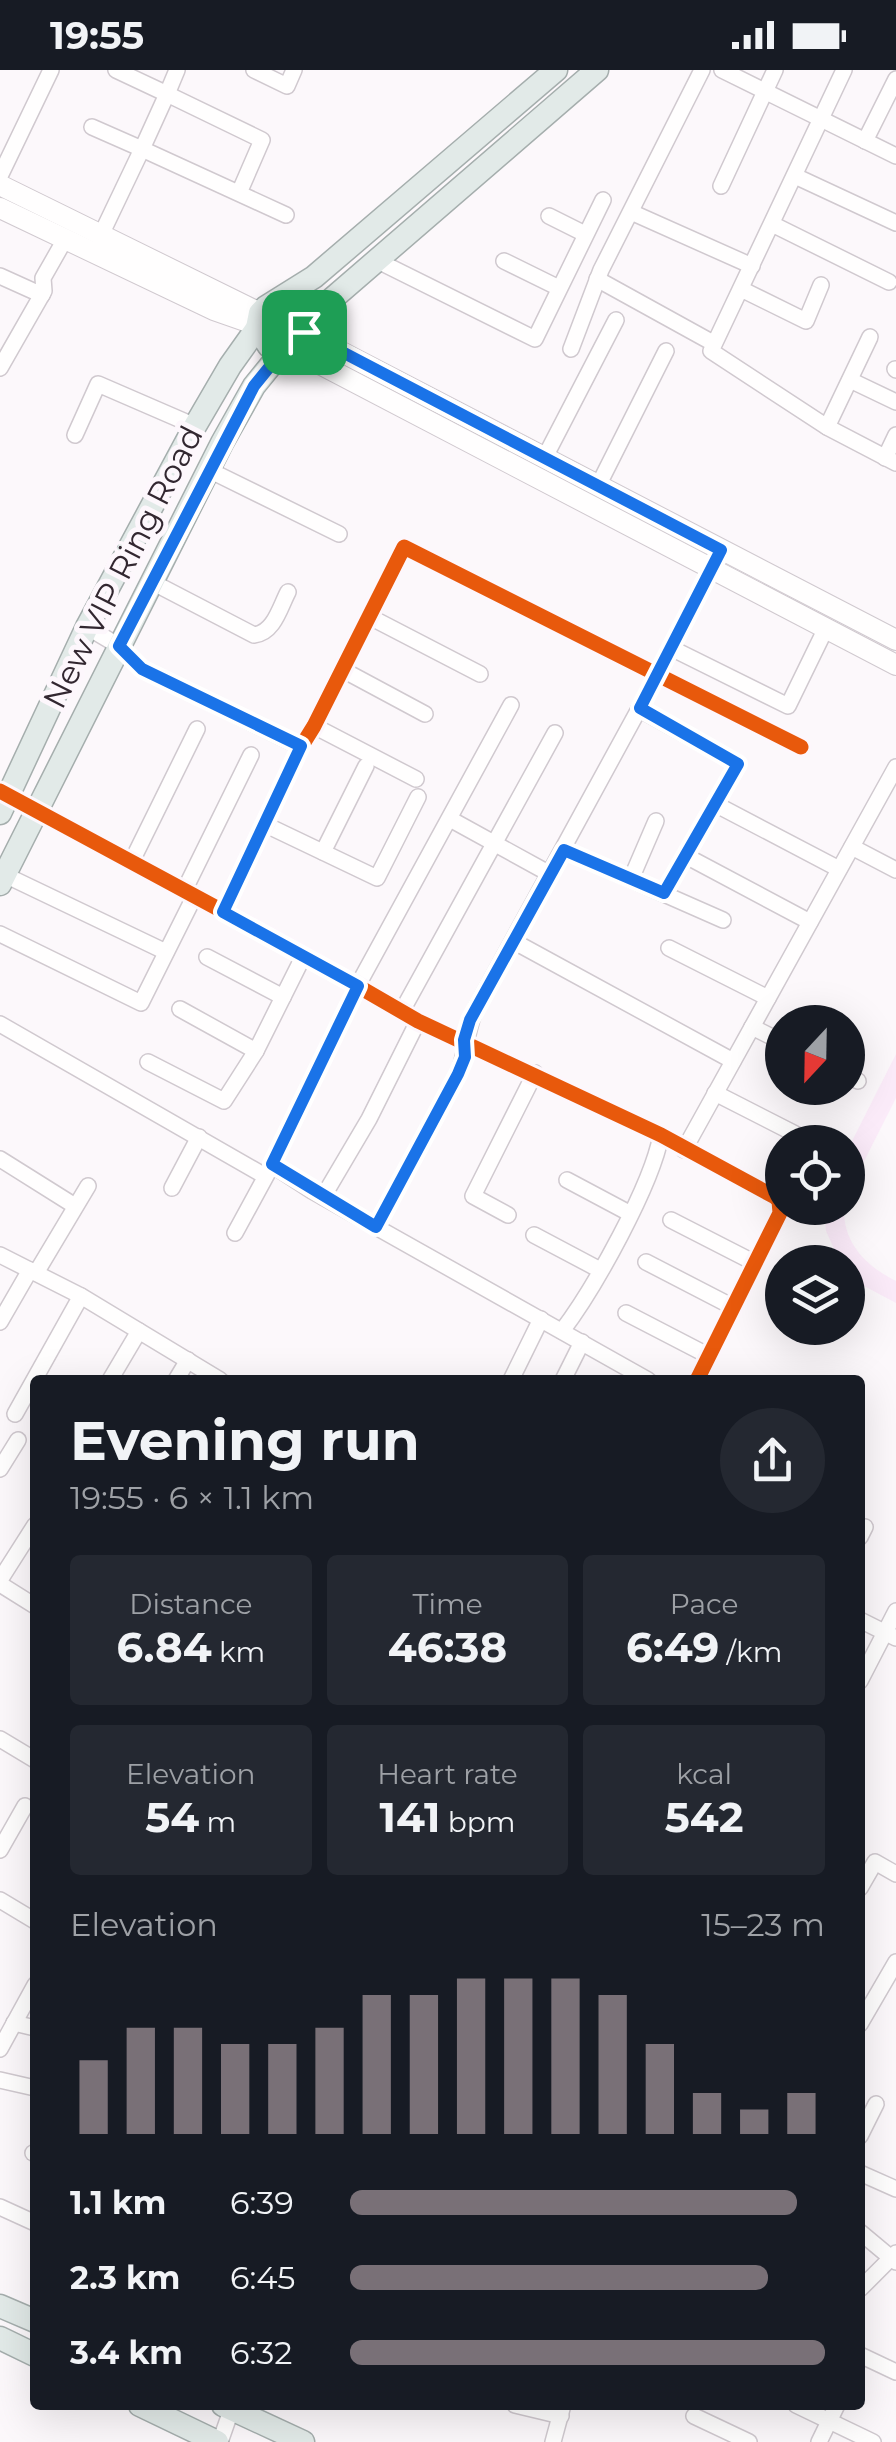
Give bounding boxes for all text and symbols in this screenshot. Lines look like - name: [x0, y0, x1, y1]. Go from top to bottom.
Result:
- text: 19:55: [50, 12, 144, 59]
- pin: [262, 290, 347, 375]
- icon: arrive: [277, 305, 332, 360]
- street label: New VIP Ring Road: [34, 419, 211, 715]
- north arrow: [765, 1005, 865, 1105]
- map controls: [765, 1005, 865, 1345]
- button: locate: [765, 1125, 865, 1225]
- button: layers: [765, 1245, 865, 1345]
- text: Evening run: [70, 1407, 420, 1474]
- button: share: [720, 1408, 825, 1513]
- text: 19:55 · 6 × 1.1 km: [70, 1478, 314, 1517]
- text: Distance: [129, 1587, 252, 1621]
- text: Time: [412, 1587, 483, 1621]
- text: Pace: [670, 1587, 738, 1621]
- text: 6.84: [116, 1621, 212, 1673]
- text: 46:38: [388, 1621, 507, 1673]
- text: 6:49: [626, 1621, 719, 1673]
- text: km: [212, 1635, 265, 1669]
- text: /km: [719, 1635, 782, 1669]
- text: Elevation: [126, 1757, 256, 1791]
- text: Heart rate: [377, 1757, 518, 1791]
- text: kcal: [676, 1757, 732, 1791]
- text: 54: [145, 1791, 199, 1843]
- text: 141: [380, 1791, 440, 1843]
- text: 542: [665, 1791, 744, 1843]
- text: m: [199, 1805, 236, 1839]
- text: bpm: [440, 1805, 515, 1839]
- text: Elevation: [70, 1905, 218, 1944]
- text: 15–23 m: [701, 1905, 825, 1944]
- text: 1.1 km: [70, 2183, 166, 2222]
- text: 6:39: [230, 2183, 294, 2222]
- text: 2.3 km: [70, 2258, 180, 2297]
- text: 6:45: [230, 2258, 295, 2297]
- text: 3.4 km: [70, 2333, 183, 2372]
- text: 6:32: [230, 2333, 292, 2372]

